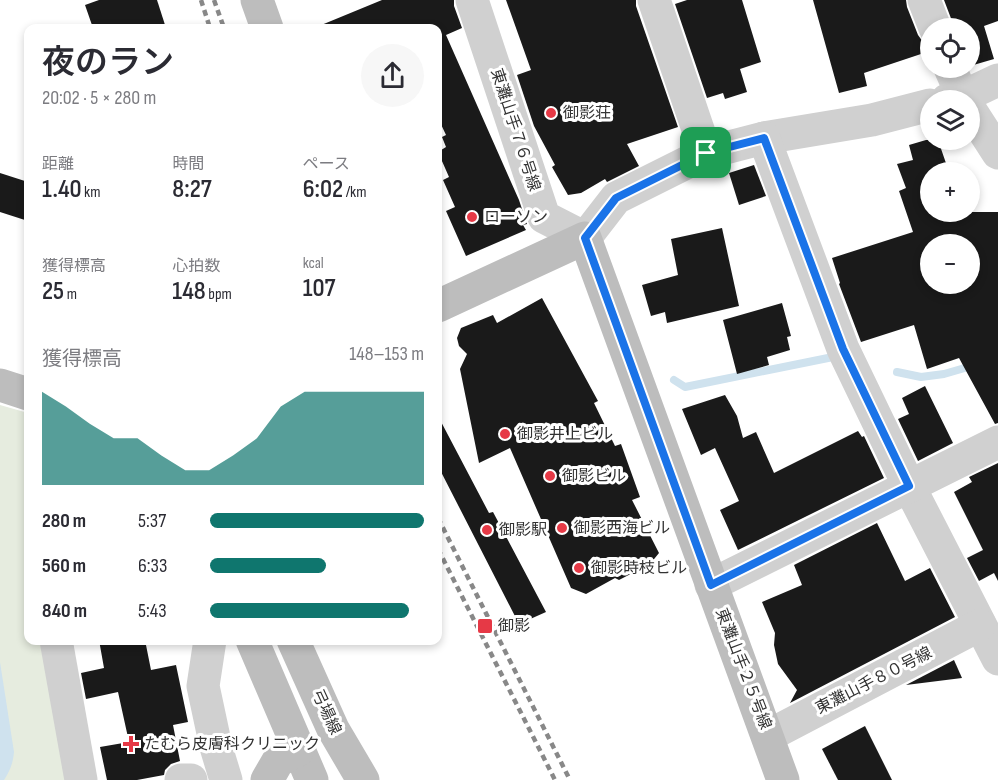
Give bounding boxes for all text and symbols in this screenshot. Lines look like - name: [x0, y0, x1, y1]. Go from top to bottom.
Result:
- map controls: [920, 18, 980, 294]
- button: locate: [920, 18, 980, 78]
- text: 夜のラン: [42, 43, 174, 83]
- button: share: [361, 44, 424, 107]
- street label: 東灘山手７６号線: [486, 66, 544, 194]
- text: 20:02 · 5 × 280 m: [42, 86, 156, 110]
- button: layers: [920, 90, 980, 150]
- place label: 御影荘: [563, 104, 611, 123]
- marker: 御影荘: [544, 106, 558, 120]
- pin: [680, 127, 731, 178]
- icon: arrive: [689, 136, 722, 169]
- text: 距離: [42, 155, 74, 174]
- text: 時間: [172, 155, 204, 174]
- text: ペース: [303, 155, 350, 174]
- button: +: [920, 162, 980, 222]
- text: 1.40: [42, 174, 82, 205]
- text: 8:27: [172, 174, 212, 205]
- text: 6:02: [303, 174, 343, 205]
- text: km: [82, 183, 101, 202]
- text: /km: [343, 183, 367, 202]
- place label: ローソン: [484, 208, 548, 227]
- marker: ローソン: [465, 210, 479, 224]
- button: −: [920, 234, 980, 294]
- text: kcal: [303, 254, 324, 273]
- text: 獲得標高: [42, 257, 106, 276]
- text: 心拍数: [172, 257, 220, 276]
- text: 107: [303, 273, 335, 304]
- text: 25: [42, 276, 64, 307]
- text: 148: [172, 276, 206, 307]
- text: m: [64, 285, 77, 304]
- text: bpm: [206, 285, 232, 304]
- text: 148–153 m: [349, 342, 424, 366]
- text: 獲得標高: [42, 347, 122, 371]
- place label: 御影井上ビル: [517, 425, 613, 444]
- marker: 御影井上ビル: [498, 427, 512, 441]
- place label: 御影ビル: [562, 467, 626, 486]
- marker: 御影ビル: [543, 469, 557, 483]
- text: 280 m: [42, 509, 86, 533]
- text: 5:37: [138, 509, 166, 533]
- place label: 御影西海ビル: [574, 519, 670, 538]
- place label: 御影駅: [499, 521, 547, 540]
- marker: 御影西海ビル: [555, 521, 569, 535]
- marker: 御影駅: [480, 523, 494, 537]
- text: 560 m: [42, 554, 86, 578]
- text: 6:33: [138, 554, 167, 578]
- place label: 御影時枝ビル: [591, 559, 687, 578]
- marker: 御影時枝ビル: [572, 561, 586, 575]
- text: 840 m: [42, 599, 87, 623]
- text: 5:43: [138, 599, 167, 623]
- street label: 東灘山手２５号線: [711, 606, 775, 732]
- marker: 御影: [476, 617, 494, 635]
- place label: 御影: [498, 617, 530, 636]
- street label: 東灘山手８０号線: [813, 643, 935, 719]
- street label: 弓場線: [307, 686, 345, 738]
- marker: たむら皮膚科クリニック: [122, 735, 140, 753]
- place label: たむら皮膚科クリニック: [144, 735, 320, 754]

